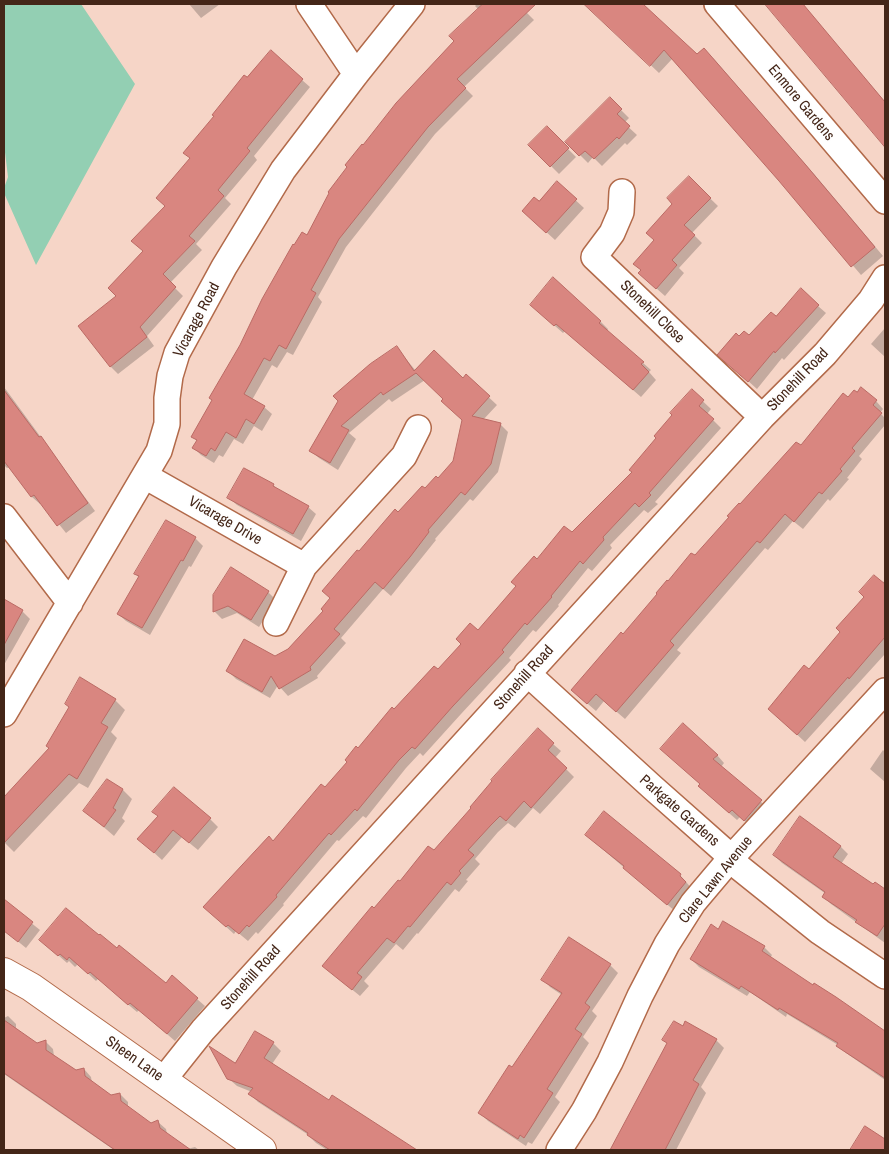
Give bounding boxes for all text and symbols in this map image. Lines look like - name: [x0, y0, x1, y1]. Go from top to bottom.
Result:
- street label: Enmore Gardens: [764, 61, 838, 145]
- street label: Stonehill Close: [616, 277, 688, 347]
- street label: Vicarage Road: [170, 280, 224, 360]
- street label: Stonehill Road: [764, 345, 832, 415]
- street label: Vicarage Drive: [185, 493, 265, 549]
- street label: Stonehill Road: [490, 642, 558, 714]
- street label: Parkgate Gardens: [635, 771, 723, 851]
- street label: Clare Lawn Avenue: [675, 833, 757, 927]
- street label: Stonehill Road: [217, 942, 285, 1014]
- street label: Sheen Lane: [102, 1033, 166, 1085]

